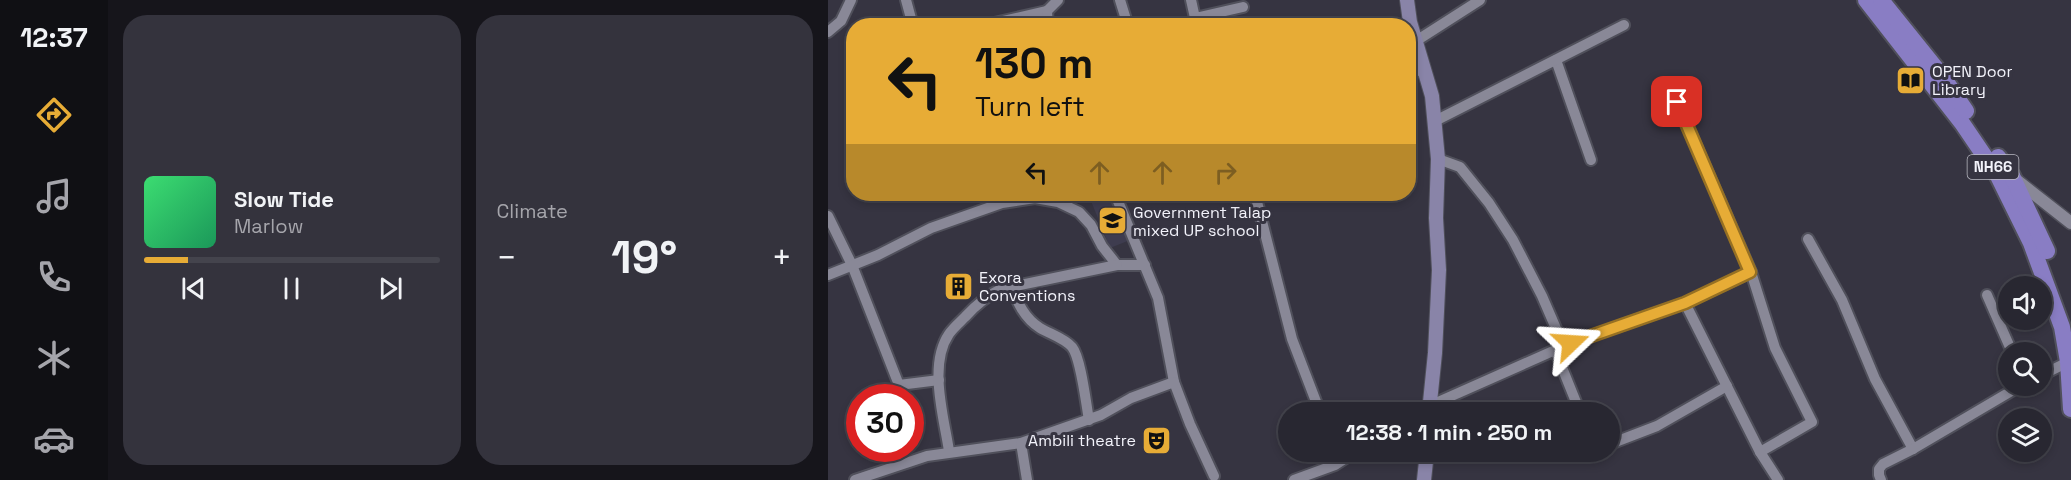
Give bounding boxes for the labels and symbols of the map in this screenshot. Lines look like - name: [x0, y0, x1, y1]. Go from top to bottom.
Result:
- place label: OPEN Door Library: [1932, 61, 2012, 100]
- library icon: OPEN Door Library: [1895, 64, 1927, 96]
- pin: [1651, 76, 1702, 127]
- road number: NH66: [1968, 155, 2018, 179]
- place label: Government Talap mixed UP school: [1133, 202, 1271, 241]
- school or university icon: Government Talap mixed UP school: [1096, 205, 1128, 237]
- place label: Exora Conventions: [979, 267, 1075, 306]
- building icon: Exora Conventions: [942, 270, 974, 302]
- position arrow: [1539, 311, 1603, 375]
- speed limit sign: 30: [846, 384, 924, 462]
- theatre icon: Ambili theatre: [1141, 424, 1173, 456]
- place label: Ambili theatre: [1028, 430, 1136, 451]

